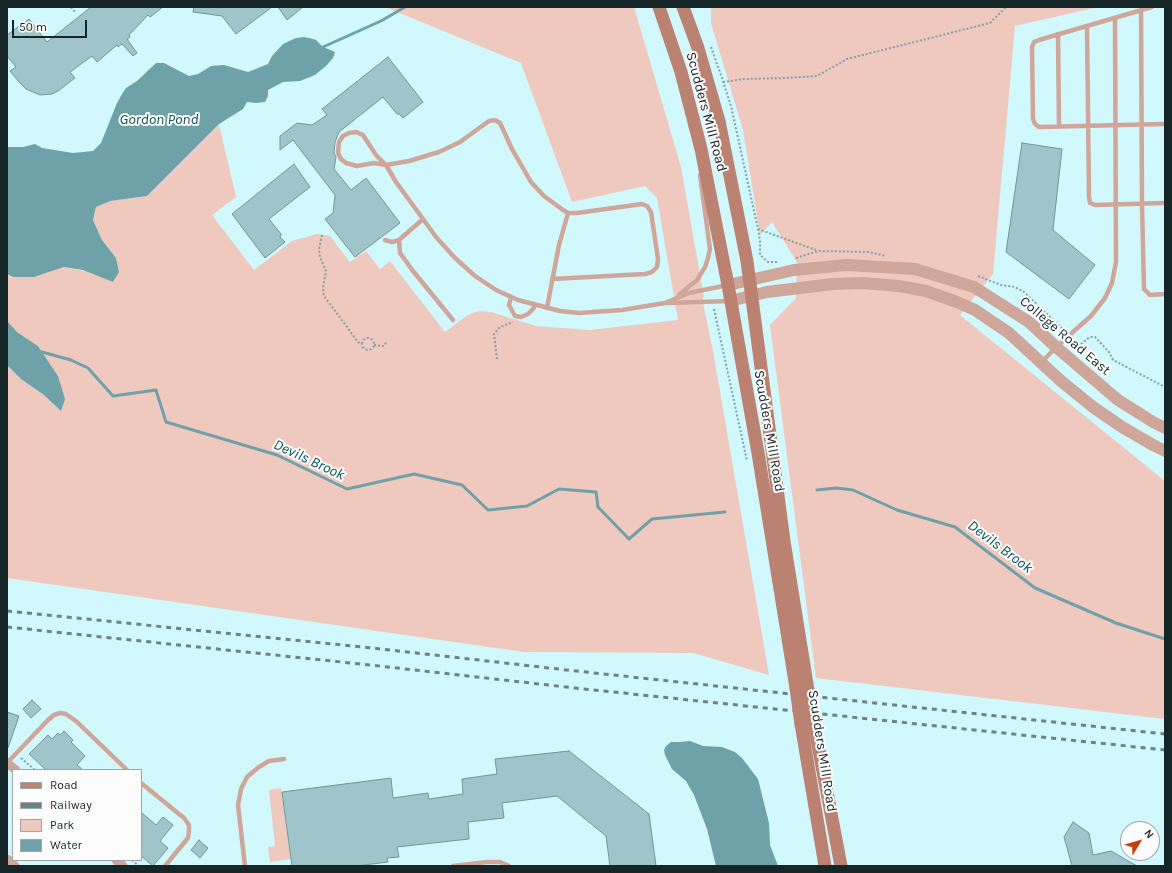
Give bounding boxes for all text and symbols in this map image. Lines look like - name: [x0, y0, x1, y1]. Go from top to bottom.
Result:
- scale bar: [14, 12, 89, 38]
- text: 50 m: [19, 20, 47, 34]
- street label: Scudders Mill Road: [682, 50, 730, 174]
- water label: Gordon Pond: [120, 111, 198, 129]
- street label: College Road East: [1016, 293, 1114, 379]
- street label: Scudders Mill Road: [750, 369, 788, 493]
- water label: Devils Brook: [270, 436, 348, 484]
- water label: Devils Brook: [964, 517, 1036, 577]
- street label: Scudders Mill Road: [804, 689, 840, 813]
- legend: [12, 769, 142, 861]
- text: Road: [50, 778, 78, 792]
- text: Railway: [50, 798, 92, 812]
- text: Park: [50, 818, 74, 832]
- north arrow: [1120, 821, 1160, 861]
- text: N: [1142, 827, 1157, 841]
- text: Water: [50, 838, 82, 852]

